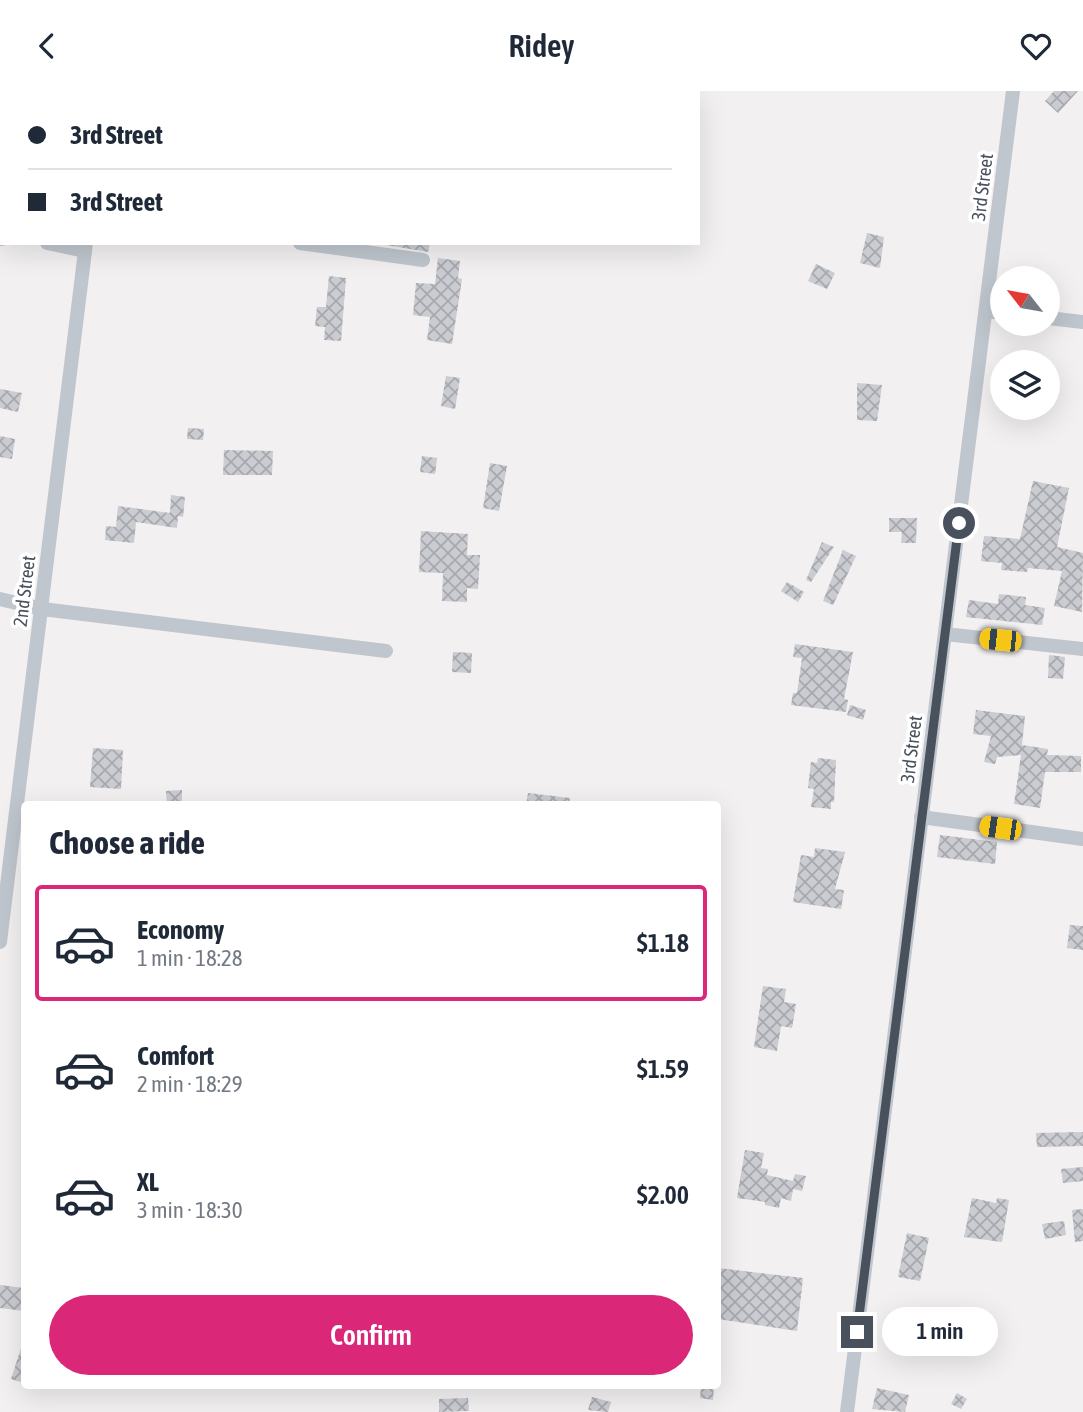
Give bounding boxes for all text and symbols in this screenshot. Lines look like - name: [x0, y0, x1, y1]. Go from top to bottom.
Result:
- icon: back: [28, 27, 66, 65]
- text: Ridey: [509, 27, 574, 64]
- icon: heart: [1017, 27, 1055, 65]
- text: 3rd Street: [70, 120, 163, 150]
- street label: 3rd Street: [967, 152, 997, 222]
- text: 3rd Street: [70, 187, 163, 217]
- north arrow: [990, 266, 1060, 336]
- map controls: [990, 266, 1060, 420]
- button: layers: [990, 350, 1060, 420]
- route start: [943, 507, 975, 539]
- street label: 2nd Street: [9, 554, 39, 628]
- car: [979, 627, 1022, 653]
- street label: 3rd Street: [896, 714, 926, 784]
- car: [978, 815, 1023, 841]
- text: Choose a ride: [49, 824, 205, 861]
- icon: car: [53, 912, 116, 975]
- text: Economy: [137, 915, 224, 945]
- text: $1.18: [637, 928, 689, 958]
- text: 1 min · 18:28: [137, 945, 243, 971]
- icon: car: [53, 1038, 116, 1101]
- text: Comfort: [137, 1041, 214, 1071]
- text: $1.59: [637, 1054, 689, 1084]
- text: 2 min · 18:29: [137, 1071, 243, 1097]
- icon: car: [53, 1164, 116, 1227]
- text: XL: [137, 1167, 159, 1197]
- text: $2.00: [637, 1180, 689, 1210]
- text: 3 min · 18:30: [137, 1197, 243, 1223]
- button: Confirm: [49, 1295, 693, 1375]
- callout: 1 min: [882, 1307, 997, 1357]
- route end: [841, 1316, 873, 1348]
- text: 1 min: [917, 1318, 963, 1344]

